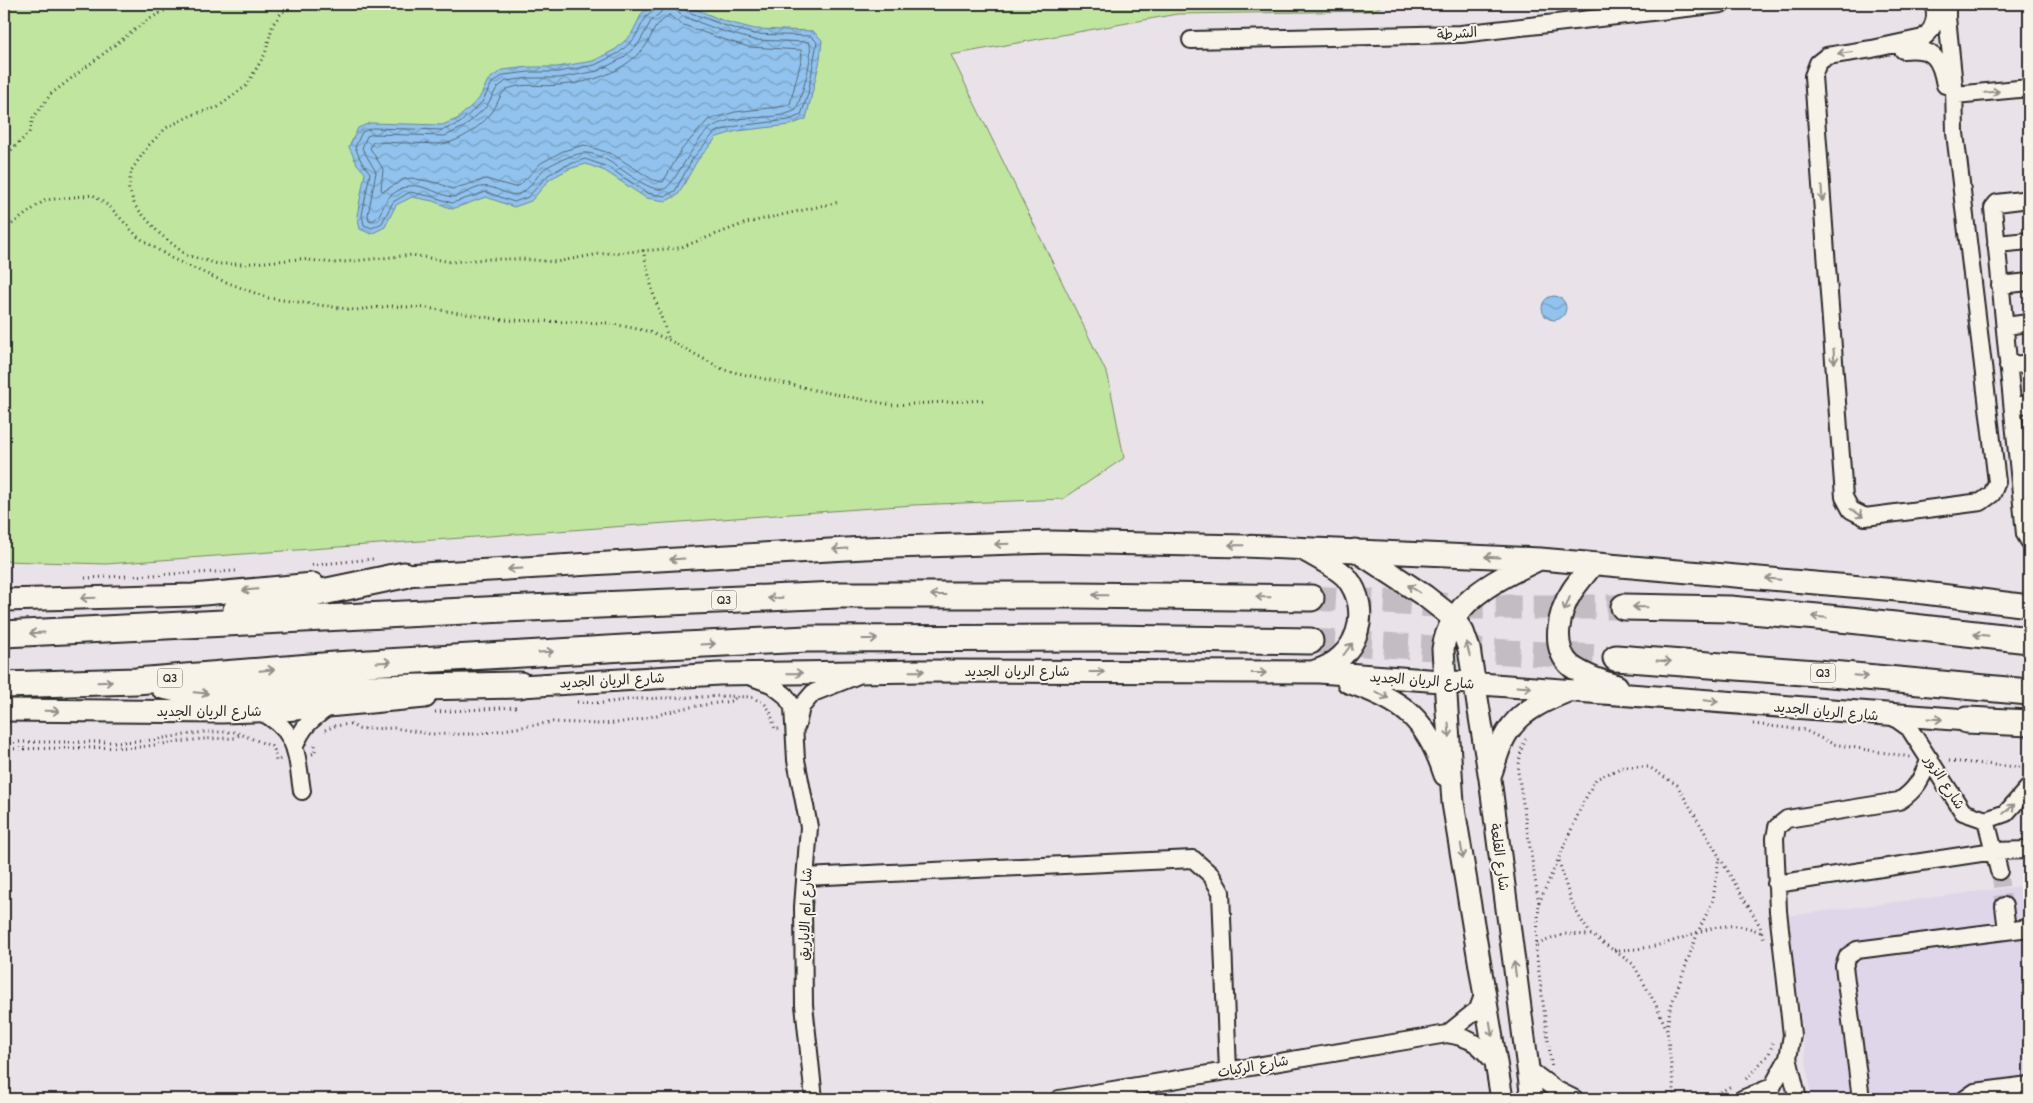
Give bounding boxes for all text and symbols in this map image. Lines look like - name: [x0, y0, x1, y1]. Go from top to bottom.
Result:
- street label: الشرطة: [1436, 24, 1478, 43]
- one-way arrow: [1837, 48, 1853, 58]
- one-way arrow: [1984, 87, 2000, 97]
- one-way arrow: [1817, 186, 1826, 202]
- one-way arrow: [1829, 348, 1839, 364]
- one-way arrow: [1849, 508, 1863, 518]
- one-way arrow: [994, 539, 1010, 548]
- one-way arrow: [1228, 541, 1244, 550]
- one-way arrow: [832, 545, 848, 554]
- one-way arrow: [1485, 552, 1501, 561]
- one-way arrow: [670, 555, 686, 564]
- one-way arrow: [507, 564, 523, 573]
- one-way arrow: [1765, 574, 1781, 584]
- one-way arrow: [1408, 584, 1422, 594]
- one-way arrow: [243, 585, 259, 595]
- road number: Q3: [712, 590, 736, 610]
- one-way arrow: [930, 590, 946, 600]
- one-way arrow: [1092, 590, 1108, 600]
- one-way arrow: [1255, 592, 1271, 602]
- one-way arrow: [81, 593, 97, 603]
- one-way arrow: [768, 593, 784, 603]
- one-way arrow: [1561, 596, 1571, 611]
- one-way arrow: [1632, 602, 1648, 612]
- one-way arrow: [1812, 612, 1828, 622]
- one-way arrow: [29, 629, 45, 638]
- one-way arrow: [1973, 630, 1989, 640]
- one-way arrow: [862, 634, 878, 644]
- one-way arrow: [700, 639, 716, 648]
- one-way arrow: [1463, 642, 1472, 658]
- one-way arrow: [1343, 643, 1354, 656]
- one-way arrow: [538, 648, 554, 657]
- one-way arrow: [375, 657, 391, 667]
- one-way arrow: [1656, 657, 1672, 666]
- street label: شارع الريان الجديد: [964, 663, 1070, 681]
- road number: Q3: [1810, 664, 1836, 682]
- one-way arrow: [259, 666, 275, 675]
- one-way arrow: [908, 666, 925, 676]
- one-way arrow: [1088, 667, 1105, 677]
- road number: Q3: [158, 668, 182, 688]
- one-way arrow: [787, 668, 803, 677]
- one-way arrow: [1251, 668, 1267, 678]
- street label: شارع الريان الجديد: [1369, 668, 1475, 694]
- street label: شارع الريان الجديد: [559, 669, 665, 693]
- one-way arrow: [1853, 671, 1869, 681]
- one-way arrow: [97, 677, 113, 686]
- one-way arrow: [1515, 682, 1531, 692]
- one-way arrow: [193, 689, 209, 698]
- one-way arrow: [1374, 690, 1389, 700]
- one-way arrow: [1703, 697, 1719, 706]
- street label: شارع الريان الجديد: [1773, 698, 1879, 726]
- street label: شارع الريان الجديد: [156, 703, 262, 721]
- one-way arrow: [44, 706, 60, 716]
- one-way arrow: [1927, 714, 1943, 723]
- one-way arrow: [1444, 721, 1453, 737]
- street label: شارع الزور: [1919, 751, 1968, 813]
- one-way arrow: [2002, 803, 2015, 814]
- street label: شارع القلعة: [1485, 822, 1513, 892]
- one-way arrow: [1457, 843, 1467, 859]
- street label: شارع ام الاباريق: [795, 867, 818, 961]
- one-way arrow: [1510, 961, 1520, 977]
- one-way arrow: [1486, 1020, 1496, 1036]
- street label: شارع الركيات: [1216, 1052, 1290, 1082]

